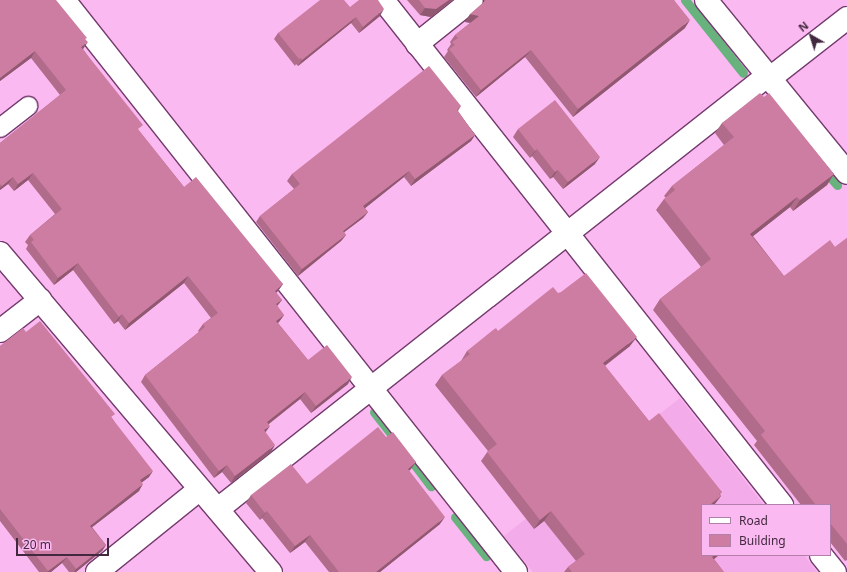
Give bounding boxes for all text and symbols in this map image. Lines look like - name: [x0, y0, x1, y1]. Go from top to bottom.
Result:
- north arrow: [791, 16, 831, 56]
- text: N: [795, 18, 811, 35]
- legend: [701, 504, 831, 556]
- text: Road: [739, 512, 768, 529]
- scale bar: [18, 530, 111, 556]
- text: Building: [739, 532, 786, 549]
- text: 20 m: [23, 536, 51, 553]

